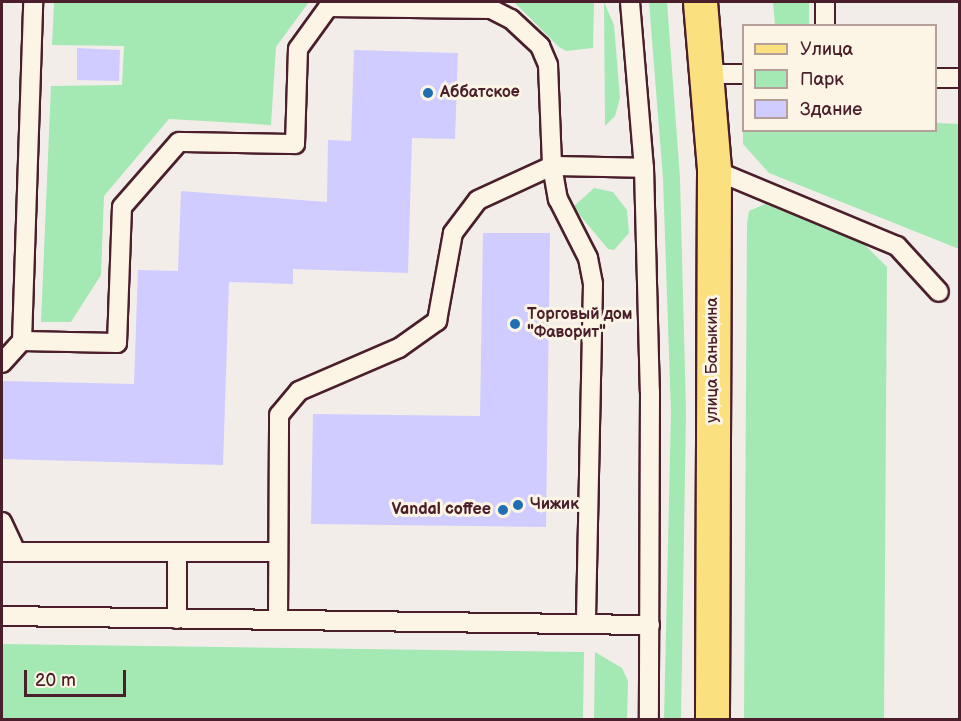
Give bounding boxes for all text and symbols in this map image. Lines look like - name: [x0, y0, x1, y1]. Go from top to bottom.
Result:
- legend: [742, 24, 937, 132]
- text: Улица: [800, 39, 853, 60]
- text: Парк: [800, 69, 844, 90]
- place label: Аббатское: [440, 83, 520, 103]
- marker: Аббатское: [421, 86, 435, 100]
- text: Здание: [800, 99, 862, 120]
- street label: улица Баныкина: [703, 297, 723, 423]
- place label: Торговый дом "Фаворит": [527, 305, 633, 343]
- marker: Торговый дом "Фаворит": [508, 317, 522, 331]
- place label: Чижик: [530, 495, 579, 515]
- marker: Чижик: [511, 498, 525, 512]
- place label: Vandal coffee: [391, 500, 491, 520]
- marker: Vandal coffee: [496, 503, 510, 517]
- scale bar: [27, 658, 129, 696]
- text: 20 m: [35, 670, 76, 691]

